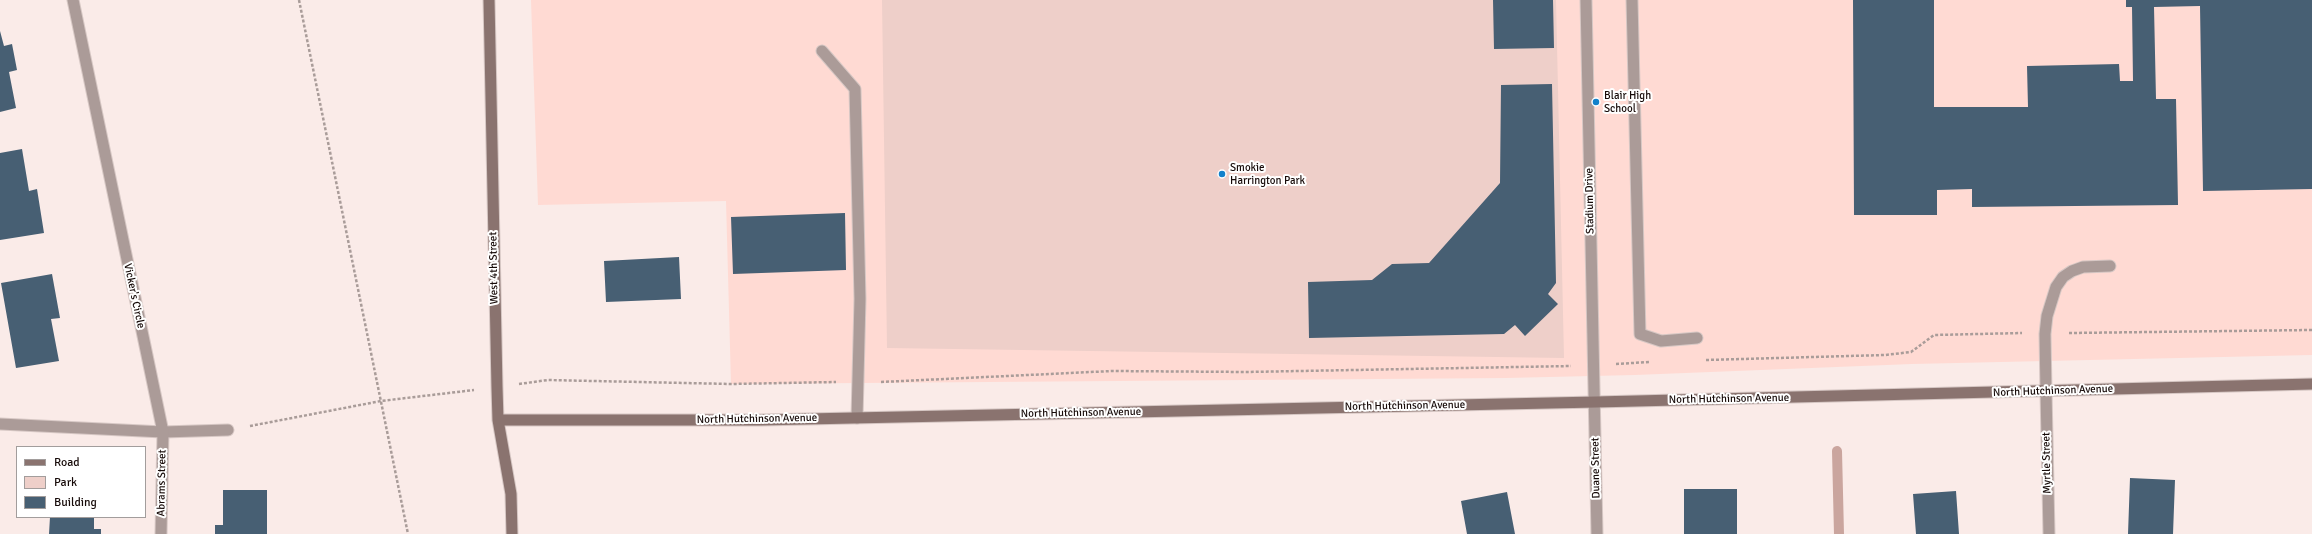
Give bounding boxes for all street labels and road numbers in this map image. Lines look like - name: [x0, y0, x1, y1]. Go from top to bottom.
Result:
- street label: Stadium Drive: [1583, 168, 1597, 234]
- street label: West 4th Street: [487, 232, 501, 304]
- street label: Vicker's Circle: [121, 262, 147, 330]
- street label: North Hutchinson Avenue: [1993, 382, 2113, 400]
- street label: North Hutchinson Avenue: [1669, 391, 1789, 407]
- street label: North Hutchinson Avenue: [1345, 398, 1465, 414]
- street label: North Hutchinson Avenue: [1021, 405, 1141, 421]
- street label: North Hutchinson Avenue: [697, 411, 817, 427]
- street label: Myrtle Street: [2040, 432, 2054, 494]
- street label: Duane Street: [1589, 437, 1603, 499]
- street label: Abrams Street: [155, 450, 169, 516]

